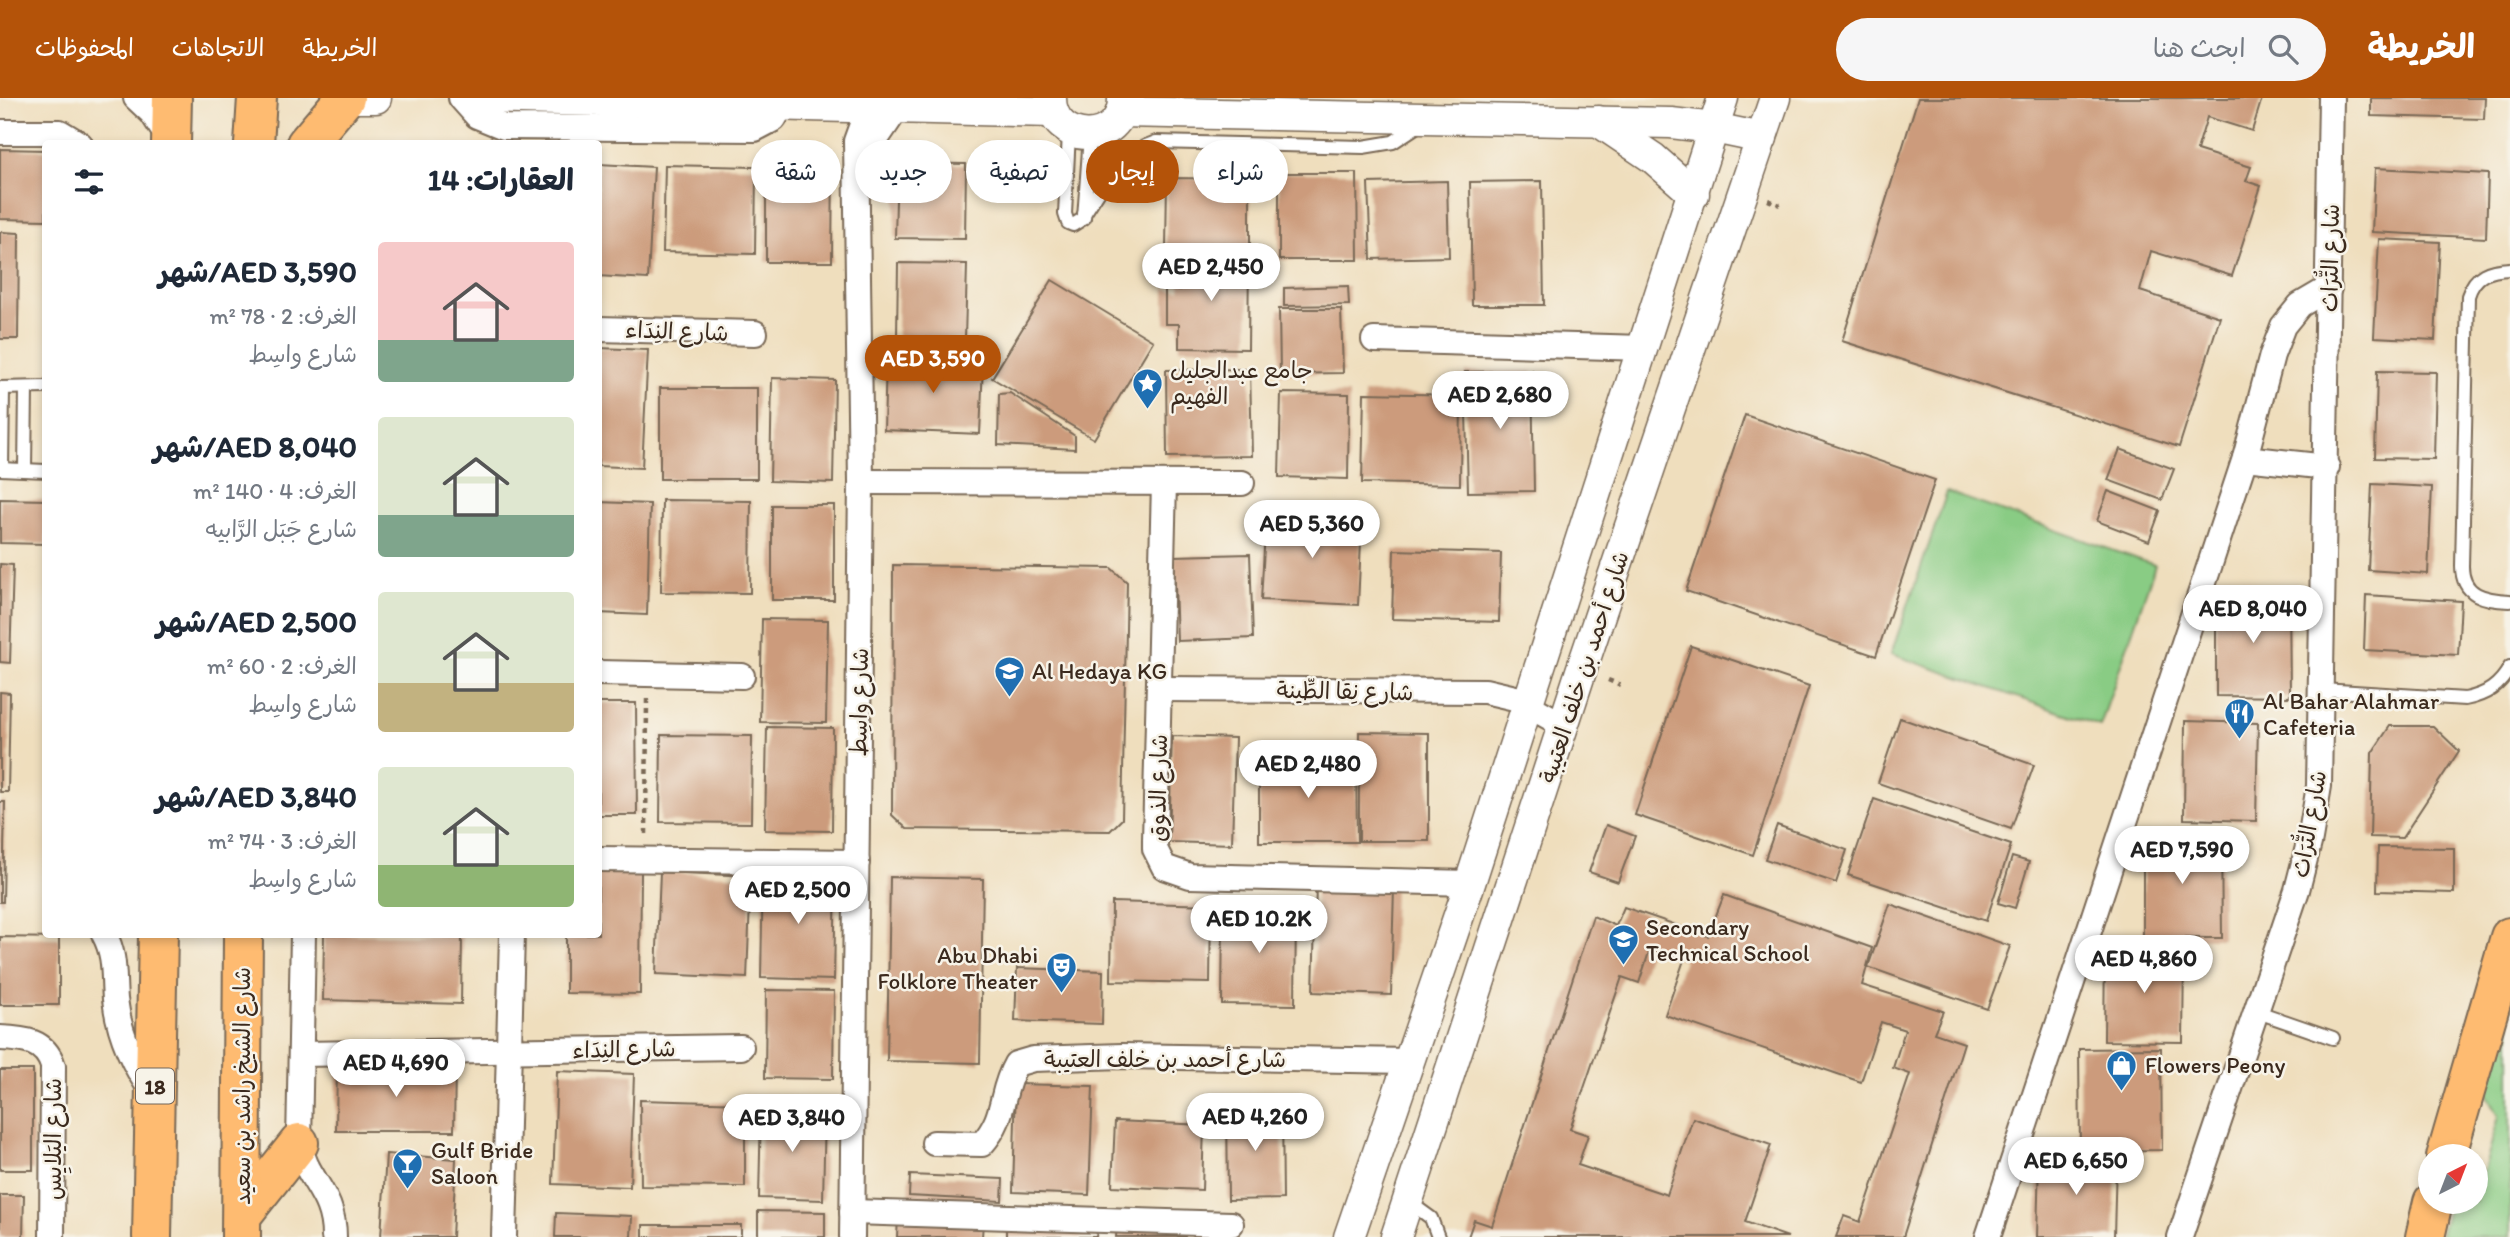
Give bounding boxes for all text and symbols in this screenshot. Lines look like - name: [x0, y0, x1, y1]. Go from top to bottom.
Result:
- search box: [1836, 18, 2326, 81]
- text: الخريطة: [2368, 27, 2475, 66]
- icon: search: [2264, 30, 2302, 68]
- text: ابحث هنا: [2153, 32, 2246, 64]
- text: المحفوظات: [35, 33, 134, 62]
- text: الاتجاهات: [172, 33, 265, 62]
- text: الخريطة: [303, 33, 377, 62]
- chip: شقة: [751, 140, 841, 203]
- chip: جديد: [855, 140, 952, 203]
- chip: تصفية: [966, 140, 1072, 203]
- chip: إيجار: [1086, 140, 1179, 203]
- chip: شراء: [1193, 140, 1288, 203]
- text: العقارات: 14: [427, 161, 574, 198]
- icon: filters: [70, 163, 108, 201]
- street label: شارع التُّرَاث: [2313, 204, 2347, 312]
- pin: AED 2,450: [1131, 244, 1291, 303]
- text: AED 2,450: [1158, 252, 1264, 280]
- text: AED 3,590/شهر: [159, 253, 357, 290]
- icon: home: [434, 270, 518, 354]
- text: الغرف: 2 · 78 m²: [209, 302, 357, 330]
- street label: شارع النِدَاء: [625, 315, 729, 349]
- pin: AED 3,590: [853, 336, 1013, 395]
- text: شارع واسِط: [248, 340, 357, 368]
- text: AED 3,590: [881, 344, 985, 372]
- place label: جامع عبدالجليل الفهيم: [1170, 356, 1313, 414]
- place icon: جامع عبدالجليل الفهيم: [1130, 366, 1164, 410]
- pin: AED 2,680: [1420, 372, 1580, 431]
- text: AED 2,680: [1448, 380, 1552, 408]
- text: AED 8,040/شهر: [153, 428, 357, 465]
- icon: home: [434, 445, 518, 529]
- text: الغرف: 4 · 140 m²: [193, 477, 357, 505]
- pin: AED 5,360: [1232, 500, 1392, 560]
- text: AED 5,360: [1260, 509, 1364, 537]
- text: شارع جَبَل الرَّابيه: [206, 515, 357, 543]
- street label: شارع أحمد بن خلف العتيبة: [1533, 548, 1637, 787]
- pin: AED 8,040: [2173, 586, 2333, 645]
- text: AED 8,040: [2199, 594, 2307, 622]
- text: AED 2,500/شهر: [156, 603, 357, 640]
- icon: home: [434, 620, 518, 704]
- street label: شارع واسِط: [844, 647, 876, 757]
- text: الغرف: 2 · 60 m²: [207, 652, 357, 680]
- school or university icon: Al Hedaya KG: [992, 654, 1026, 698]
- place label: Al Hedaya KG: [1032, 657, 1167, 685]
- street label: شارع نِقا الطِّينة: [1276, 676, 1414, 708]
- place label: Al Bahar Alahmar Cafeteria: [2263, 687, 2439, 741]
- text: شارع واسِط: [248, 690, 357, 718]
- restaurant icon: Al Bahar Alahmar Cafeteria: [2223, 697, 2257, 741]
- street label: شارع الذوق: [1143, 734, 1175, 842]
- pin: AED 2,480: [1228, 740, 1388, 800]
- text: AED 2,480: [1255, 749, 1361, 777]
- street label: شارع التُّرَاث: [2284, 768, 2334, 880]
- text: AED 3,840/شهر: [155, 778, 357, 815]
- icon: home: [434, 795, 518, 879]
- pin: AED 7,590: [2102, 826, 2262, 886]
- text: الغرف: 3 · 74 m²: [208, 827, 357, 855]
- text: AED 7,590: [2130, 835, 2234, 863]
- text: شارع واسِط: [248, 865, 357, 893]
- pin: AED 2,500: [718, 866, 878, 926]
- text: AED 2,500: [745, 875, 851, 903]
- pin: AED 10.2K: [1179, 896, 1339, 955]
- text: AED 10.2K: [1207, 904, 1312, 932]
- place label: Secondary Technical School: [1646, 913, 1810, 967]
- school or university icon: Secondary Technical School: [1606, 923, 1640, 967]
- pin: AED 4,860: [2064, 936, 2224, 995]
- place label: Abu Dhabi Folklore Theater: [878, 941, 1038, 995]
- text: AED 4,860: [2091, 944, 2197, 972]
- theatre icon: Abu Dhabi Folklore Theater: [1044, 951, 1078, 995]
- street label: شارع الشيخ راشد بن سعيد: [228, 967, 258, 1205]
- street label: شارع النِدَاء: [572, 1034, 676, 1066]
- pin: AED 4,690: [316, 1040, 476, 1099]
- street label: شارع أحمد بن خلف العتيبة: [1044, 1045, 1286, 1075]
- text: AED 4,690: [343, 1048, 449, 1076]
- shop icon: Flowers Peony: [2105, 1048, 2139, 1092]
- place label: Flowers Peony: [2145, 1051, 2285, 1079]
- road number: 18: [136, 1068, 174, 1104]
- street label: شارع اليَلايِس: [39, 1078, 72, 1200]
- pin: AED 3,840: [712, 1094, 872, 1154]
- pin: AED 4,260: [1175, 1094, 1335, 1153]
- text: AED 4,260: [1202, 1102, 1308, 1130]
- text: AED 3,840: [739, 1103, 845, 1131]
- place label: Gulf Bride Saloon: [431, 1136, 533, 1190]
- pin: AED 6,650: [1996, 1138, 2156, 1197]
- north arrow: [2418, 1144, 2488, 1214]
- map controls: [2418, 1144, 2488, 1214]
- bar icon: Gulf Bride Saloon: [391, 1146, 425, 1190]
- text: AED 6,650: [2024, 1146, 2128, 1174]

